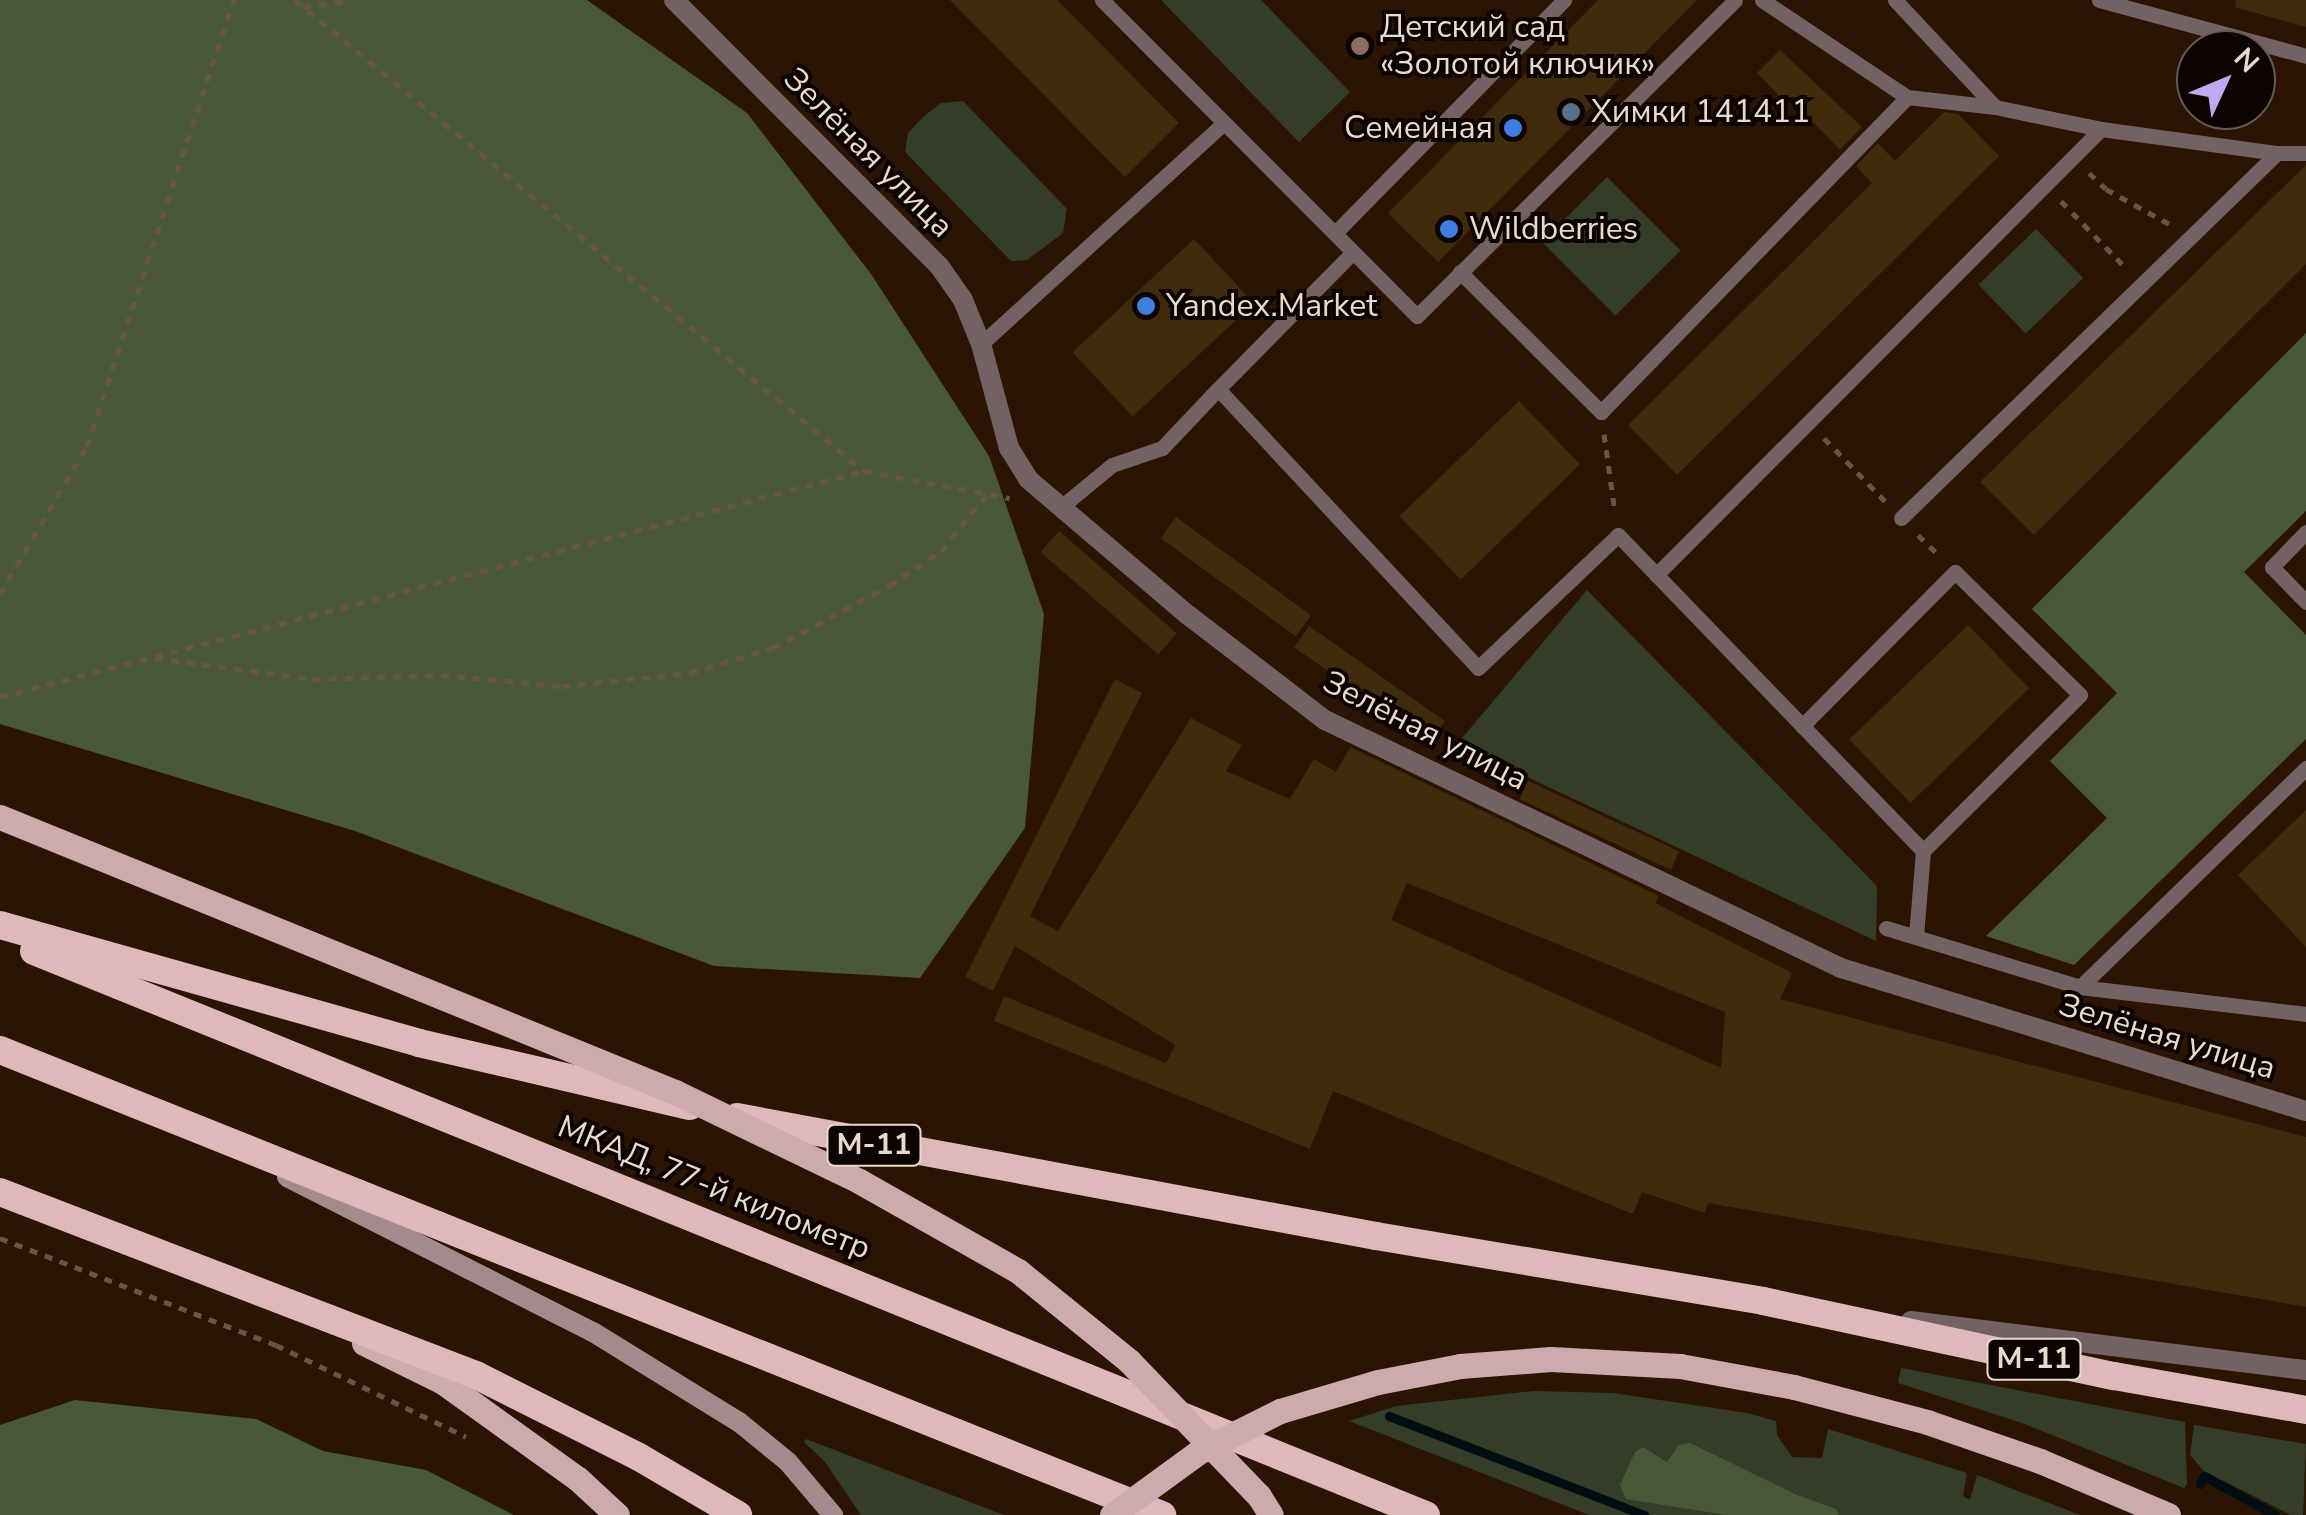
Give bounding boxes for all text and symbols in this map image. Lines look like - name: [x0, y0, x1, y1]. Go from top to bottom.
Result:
- place label: Детский сад «Золотой ключик»: [1380, 9, 1655, 84]
- north arrow: [2176, 30, 2276, 130]
- marker: Детский сад «Золотой ключик»: [1349, 35, 1371, 57]
- text: N: [2225, 40, 2267, 81]
- street label: Зелёная улица: [775, 60, 961, 246]
- place label: Химки 141411: [1591, 93, 1811, 131]
- marker: Химки 141411: [1560, 101, 1582, 123]
- place label: Семейная: [1344, 109, 1493, 147]
- marker: Семейная: [1502, 117, 1524, 139]
- place label: Wildberries: [1469, 210, 1638, 248]
- marker: Wildberries: [1438, 218, 1460, 240]
- place label: Yandex.Market: [1166, 287, 1377, 325]
- marker: Yandex.Market: [1135, 295, 1157, 317]
- street label: Зелёная улица: [1316, 663, 1534, 799]
- street label: Зелёная улица: [2054, 986, 2280, 1088]
- street label: МКАД, 77-й километр: [552, 1108, 876, 1268]
- road number: М-11: [824, 1120, 924, 1170]
- road number: М-11: [1984, 1334, 2084, 1384]

